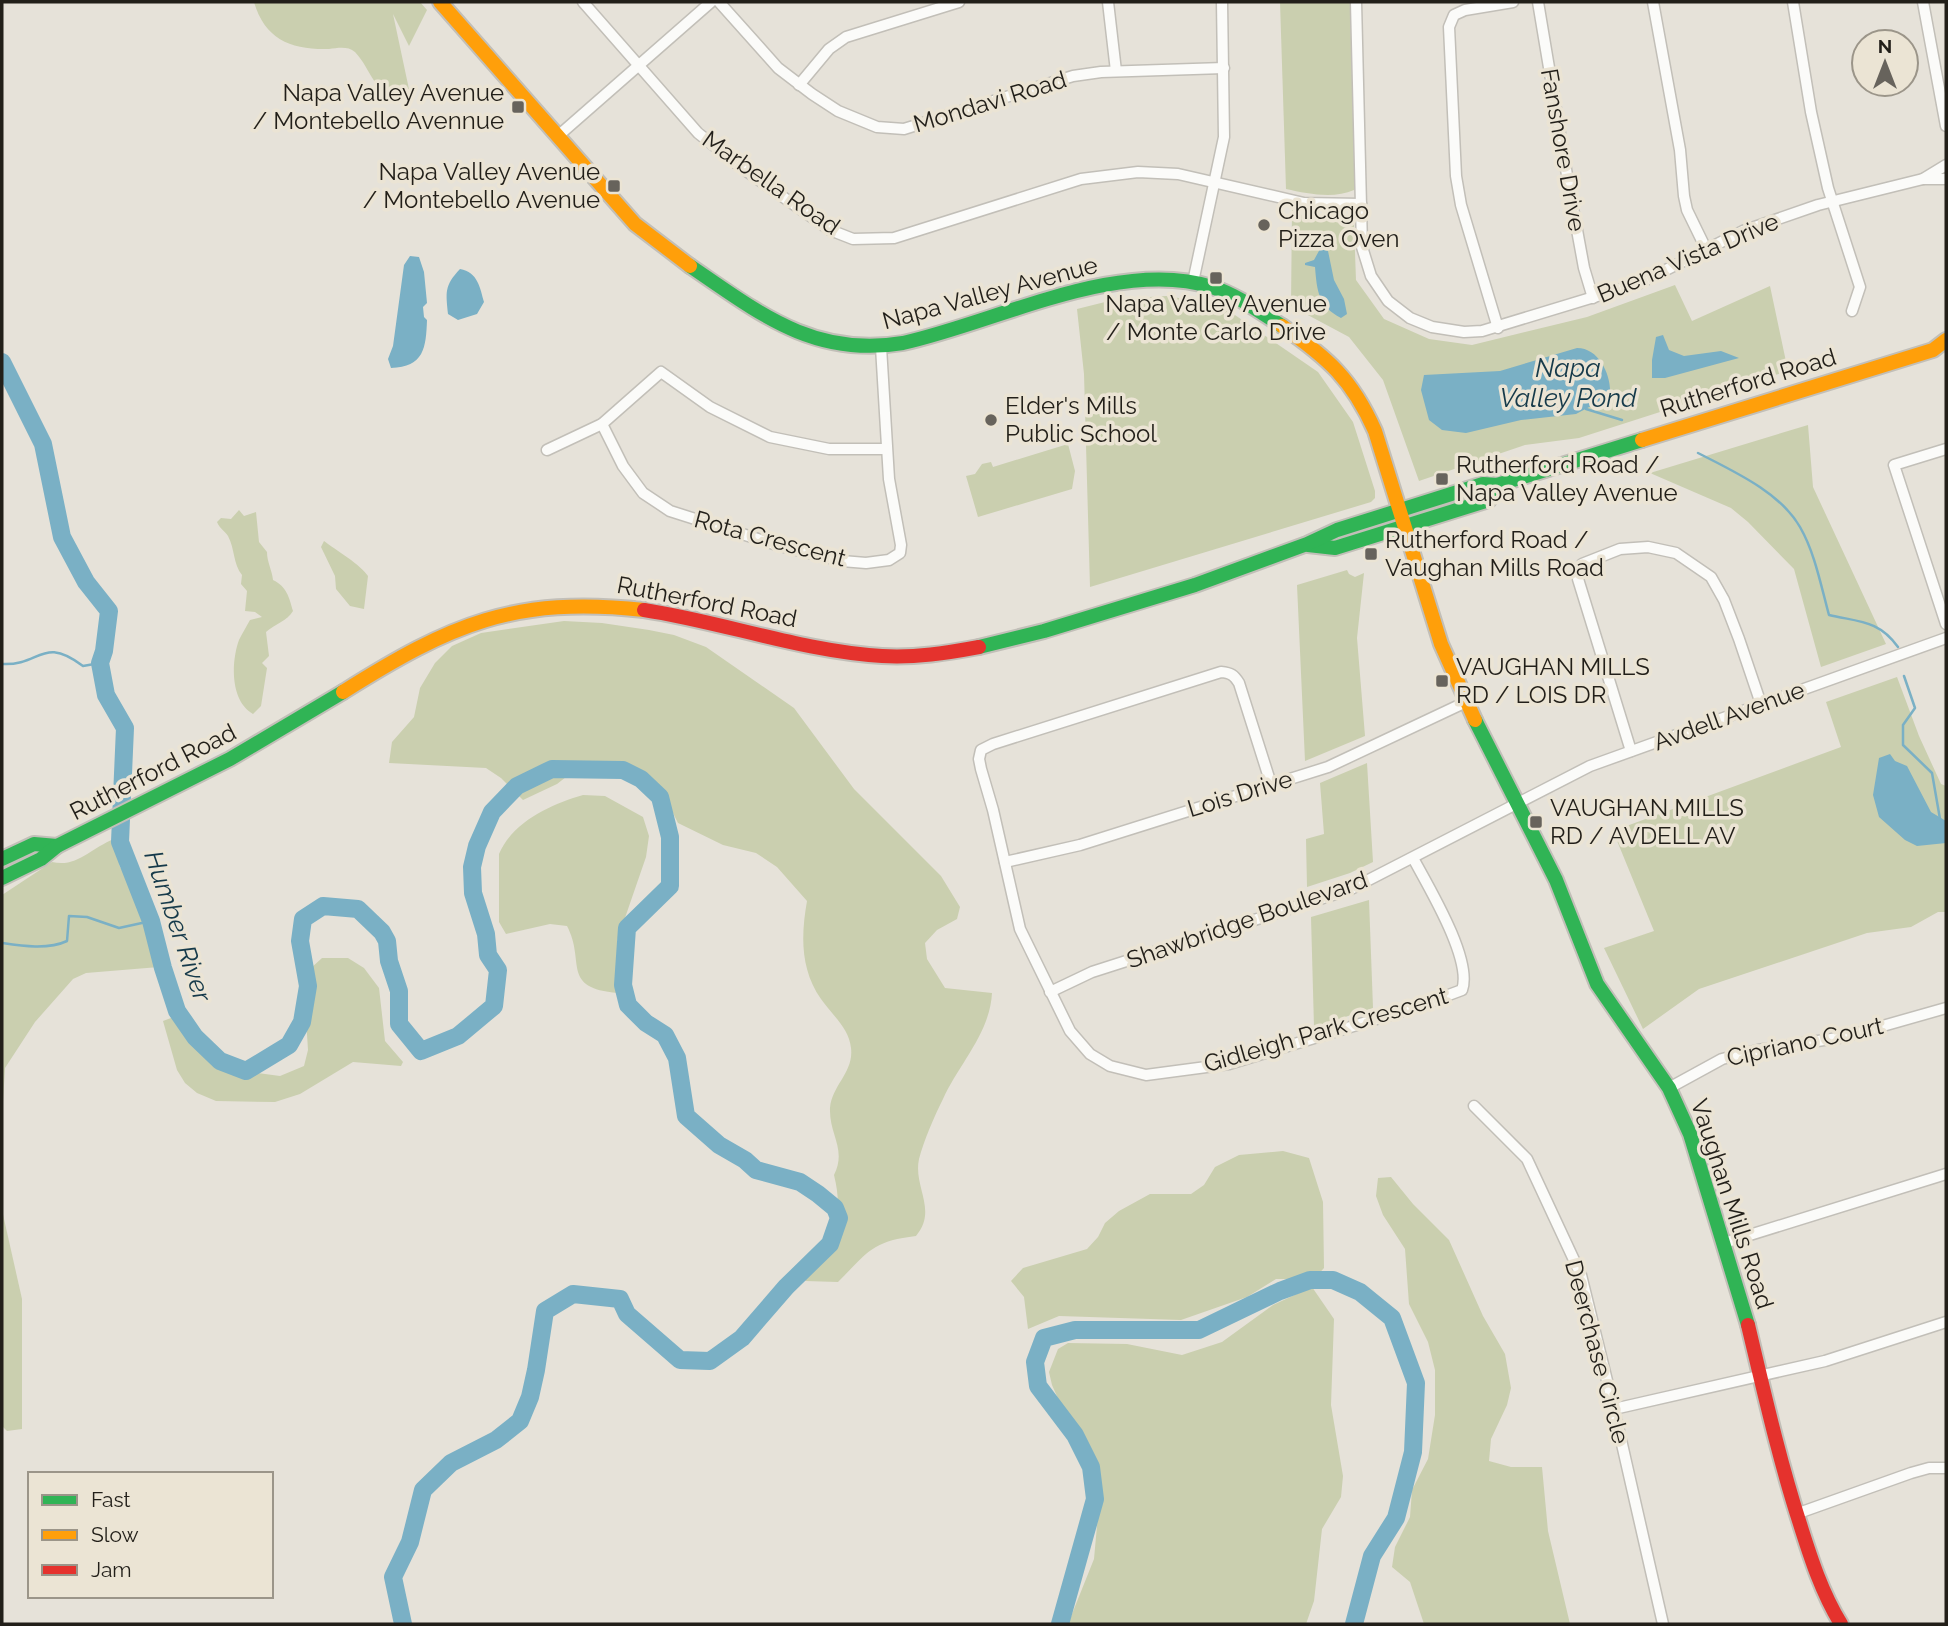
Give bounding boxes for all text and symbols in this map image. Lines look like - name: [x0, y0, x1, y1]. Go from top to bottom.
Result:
- north arrow: [1850, 28, 1920, 98]
- text: N: [1878, 35, 1892, 57]
- street label: Mondavi Road: [910, 64, 1070, 139]
- street label: Fanshore Drive: [1535, 66, 1592, 234]
- place label: Napa Valley Avenue / Montebello Avennue: [253, 78, 504, 135]
- marker: Napa Valley Avenue / Montebello Avennue: [510, 99, 526, 115]
- street label: Marbella Road: [697, 124, 846, 241]
- place label: Napa Valley Avenue / Montebello Avenue: [363, 157, 600, 214]
- marker: Napa Valley Avenue / Montebello Avenue: [606, 178, 622, 194]
- place label: Chicago Pizza Oven: [1278, 196, 1399, 253]
- street label: Buena Vista Drive: [1593, 206, 1783, 309]
- marker: Chicago Pizza Oven: [1256, 217, 1272, 233]
- street label: Napa Valley Avenue: [879, 250, 1101, 335]
- marker: Napa Valley Avenue / Monte Carlo Drive: [1208, 270, 1224, 286]
- place label: Napa Valley Avenue / Monte Carlo Drive: [1105, 289, 1327, 346]
- street label: Rutherford Road: [1656, 342, 1840, 423]
- water label: Napa Valley Pond: [1499, 353, 1637, 413]
- place label: Elder's Mills Public School: [1005, 391, 1157, 448]
- marker: Elder's Mills Public School: [983, 412, 999, 428]
- place label: Rutherford Road / Napa Valley Avenue: [1456, 450, 1678, 507]
- marker: Rutherford Road / Napa Valley Avenue: [1434, 471, 1450, 487]
- street label: Rota Crescent: [691, 504, 849, 573]
- place label: Rutherford Road / Vaughan Mills Road: [1385, 525, 1604, 582]
- marker: Rutherford Road / Vaughan Mills Road: [1363, 546, 1379, 562]
- street label: Rutherford Road: [615, 570, 800, 633]
- place label: VAUGHAN MILLS RD / LOIS DR: [1456, 652, 1650, 709]
- marker: VAUGHAN MILLS RD / LOIS DR: [1434, 673, 1450, 689]
- street label: Avdell Avenue: [1649, 675, 1808, 756]
- street label: Rutherford Road: [65, 717, 241, 826]
- street label: Lois Drive: [1184, 764, 1296, 823]
- place label: VAUGHAN MILLS RD / AVDELL AV: [1550, 793, 1744, 850]
- marker: VAUGHAN MILLS RD / AVDELL AV: [1528, 814, 1544, 830]
- water label: Humber River: [138, 847, 218, 1006]
- street label: Shawbridge Boulevard: [1123, 865, 1371, 974]
- street label: Gidleigh Park Crescent: [1200, 981, 1451, 1078]
- street label: Cipriano Court: [1724, 1011, 1886, 1072]
- street label: Vaughan Mills Road: [1685, 1095, 1780, 1312]
- street label: Deerchase Circle: [1559, 1257, 1636, 1447]
- legend: [28, 1472, 273, 1598]
- text: Fast: [91, 1487, 131, 1512]
- text: Slow: [91, 1522, 139, 1547]
- text: Jam: [91, 1557, 132, 1582]

